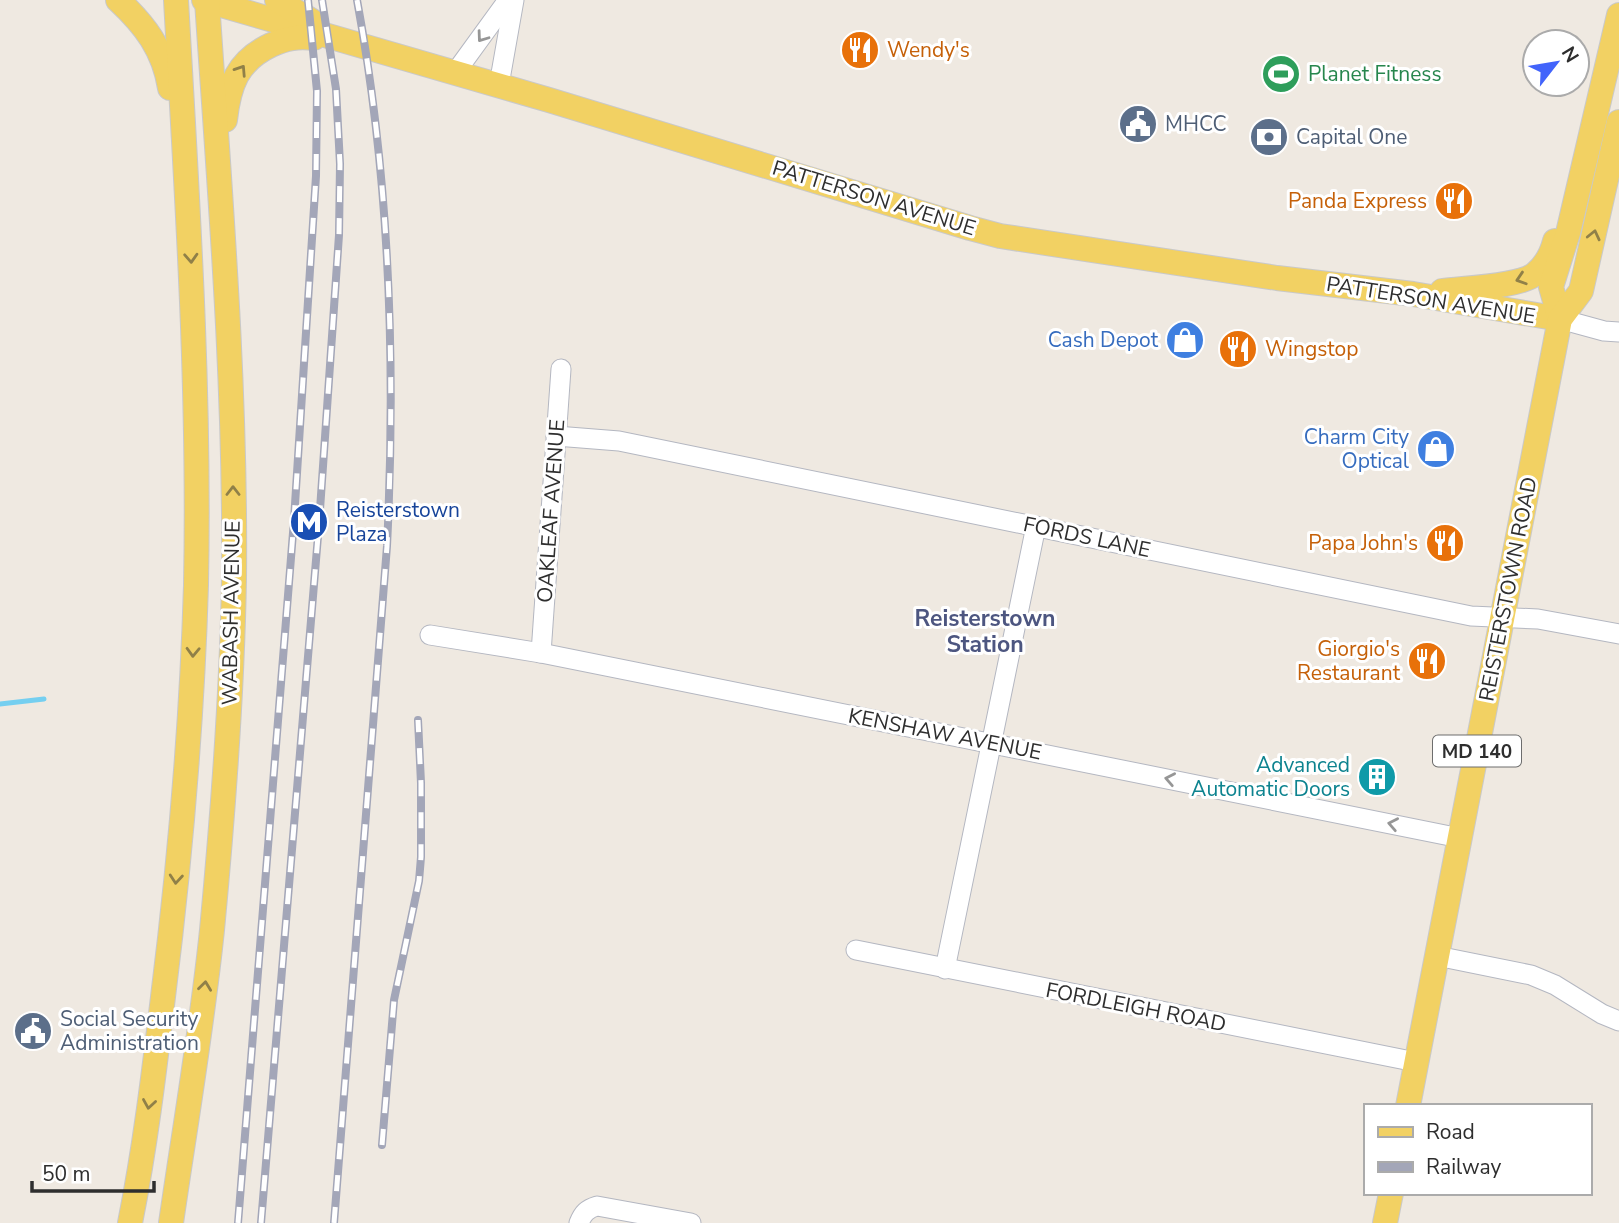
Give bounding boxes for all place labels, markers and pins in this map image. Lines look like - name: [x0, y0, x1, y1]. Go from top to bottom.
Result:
- restaurant icon: Wendy's: [839, 29, 881, 71]
- place label: Wendy's: [887, 36, 970, 64]
- sports icon: Planet Fitness: [1260, 53, 1302, 95]
- place label: Planet Fitness: [1308, 60, 1442, 88]
- public building icon: MHCC: [1117, 103, 1159, 145]
- place label: MHCC: [1165, 110, 1227, 138]
- bank icon: Capital One: [1248, 116, 1290, 158]
- place label: Capital One: [1296, 123, 1407, 151]
- restaurant icon: Panda Express: [1433, 180, 1475, 222]
- place label: Panda Express: [1288, 187, 1427, 215]
- shop icon: Cash Depot: [1164, 319, 1206, 361]
- place label: Cash Depot: [1048, 326, 1159, 354]
- restaurant icon: Wingstop: [1217, 328, 1259, 370]
- place label: Wingstop: [1265, 335, 1358, 363]
- place label: Charm City Optical: [1304, 423, 1410, 475]
- shop icon: Charm City Optical: [1415, 428, 1457, 470]
- place label: Reisterstown Plaza: [336, 496, 460, 548]
- metro station icon: Reisterstown Plaza: [288, 501, 330, 543]
- restaurant icon: Papa John's: [1424, 522, 1466, 564]
- place label: Papa John's: [1308, 529, 1418, 557]
- place label: Giorgio's Restaurant: [1297, 635, 1401, 687]
- restaurant icon: Giorgio's Restaurant: [1406, 640, 1448, 682]
- place label: Advanced Automatic Doors: [1191, 751, 1350, 803]
- building icon: Advanced Automatic Doors: [1356, 756, 1398, 798]
- place label: Social Security Administration: [60, 1005, 199, 1057]
- public building icon: Social Security Administration: [12, 1010, 54, 1052]

